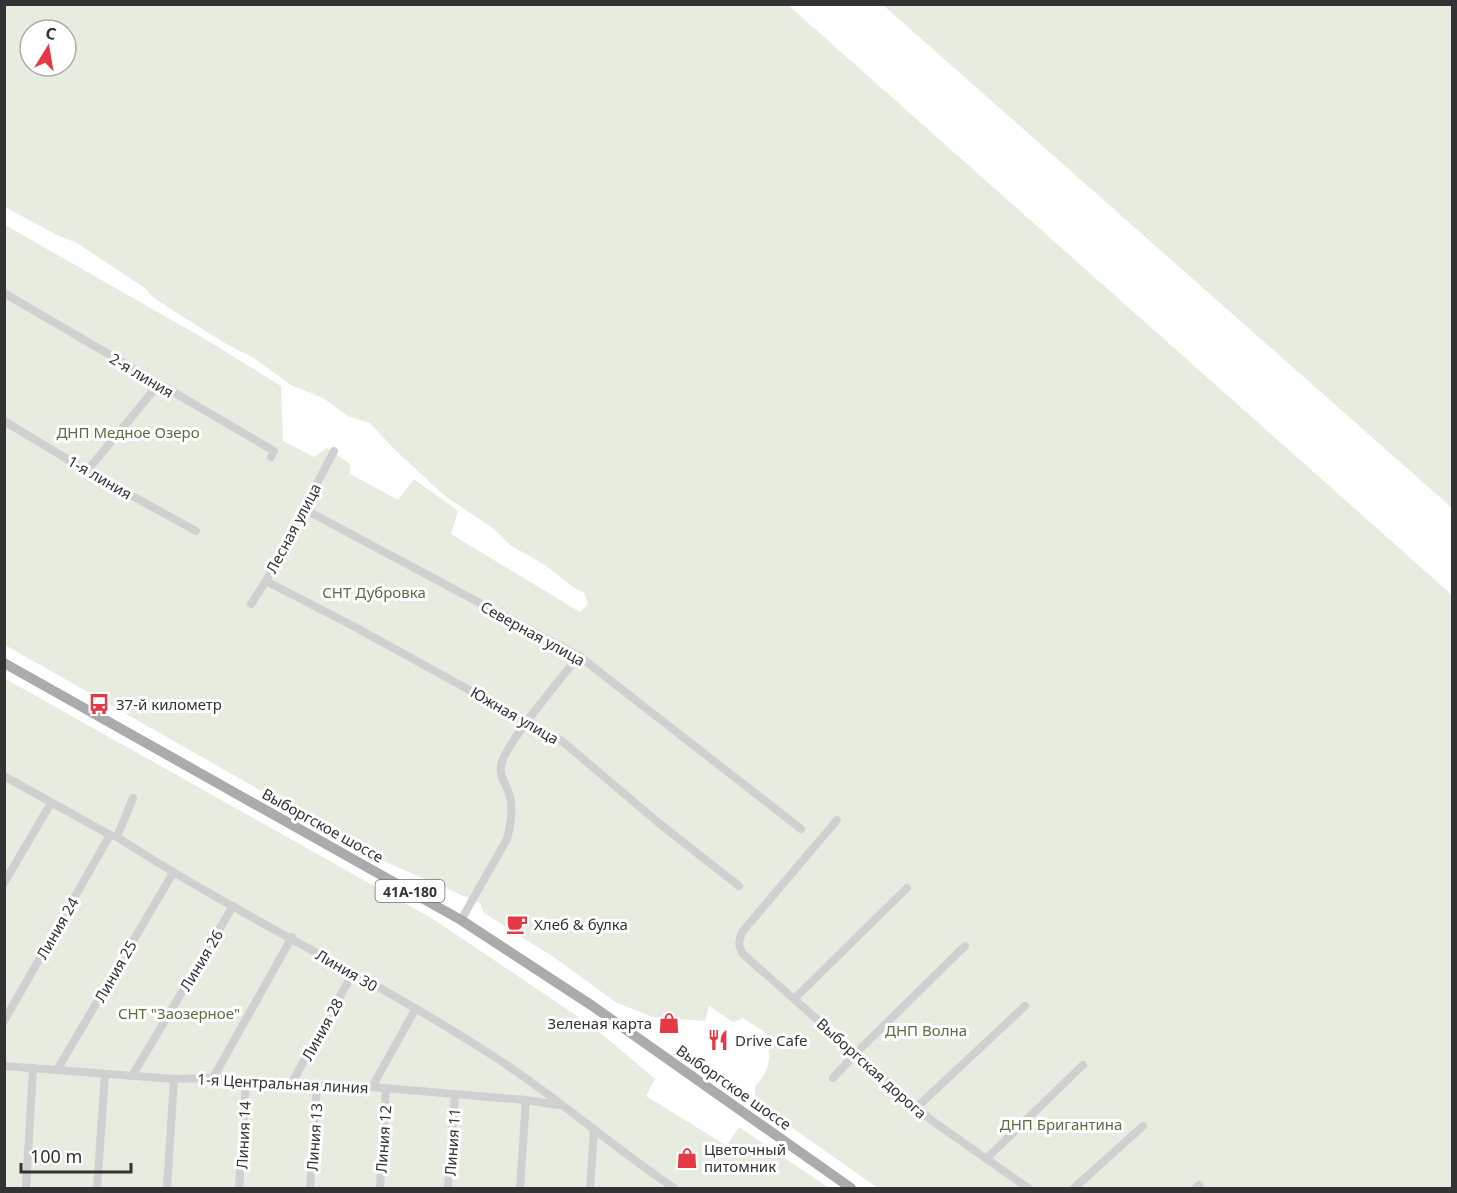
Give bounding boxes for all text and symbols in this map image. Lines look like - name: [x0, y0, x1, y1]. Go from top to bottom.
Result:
- north arrow: [18, 18, 78, 78]
- text: С: [44, 21, 58, 45]
- street label: 2-я линия: [106, 348, 178, 402]
- park label: ДНП Медное Озеро: [56, 422, 200, 442]
- street label: 1-я линия: [64, 451, 136, 503]
- street label: Лесная улица: [261, 480, 325, 576]
- park label: СНТ Дубровка: [322, 582, 426, 602]
- street label: Северная улица: [477, 596, 589, 670]
- street label: Южная улица: [467, 682, 563, 748]
- bus stop icon: 37-й километр: [87, 692, 111, 716]
- place label: 37-й километр: [116, 694, 222, 714]
- street label: Выборгское шоссе: [259, 783, 387, 867]
- road number: 41А-180: [376, 880, 444, 902]
- street label: Линия 24: [31, 893, 83, 962]
- cafe icon: Хлеб & булка: [505, 912, 529, 936]
- place label: Хлеб & булка: [534, 914, 628, 934]
- street label: Линия 26: [175, 926, 227, 994]
- street label: Линия 25: [89, 937, 141, 1005]
- street label: Линия 30: [313, 944, 381, 996]
- street label: Линия 28: [297, 994, 347, 1064]
- park label: СНТ "Заозерное": [118, 1003, 240, 1023]
- shop icon: Зеленая карта: [657, 1011, 681, 1035]
- place label: Зеленая карта: [548, 1013, 652, 1033]
- street label: Выборгская дорога: [813, 1013, 931, 1123]
- park label: ДНП Волна: [885, 1020, 967, 1040]
- restaurant icon: Drive Cafe: [706, 1028, 730, 1052]
- place label: Drive Cafe: [735, 1030, 808, 1050]
- street label: Выборгское шоссе: [673, 1040, 795, 1134]
- street label: 1-я Центральная линия: [197, 1069, 369, 1097]
- street label: Линия 14: [231, 1100, 255, 1169]
- street label: Линия 13: [302, 1102, 326, 1172]
- street label: Линия 12: [371, 1104, 395, 1174]
- street label: Линия 11: [440, 1107, 464, 1177]
- park label: ДНП Бригантина: [1000, 1114, 1122, 1134]
- scale bar: [21, 1136, 130, 1174]
- place label: Цветочный питомник: [704, 1139, 786, 1176]
- text: 100 m: [30, 1144, 82, 1168]
- shop icon: Цветочный питомник: [675, 1146, 699, 1170]

